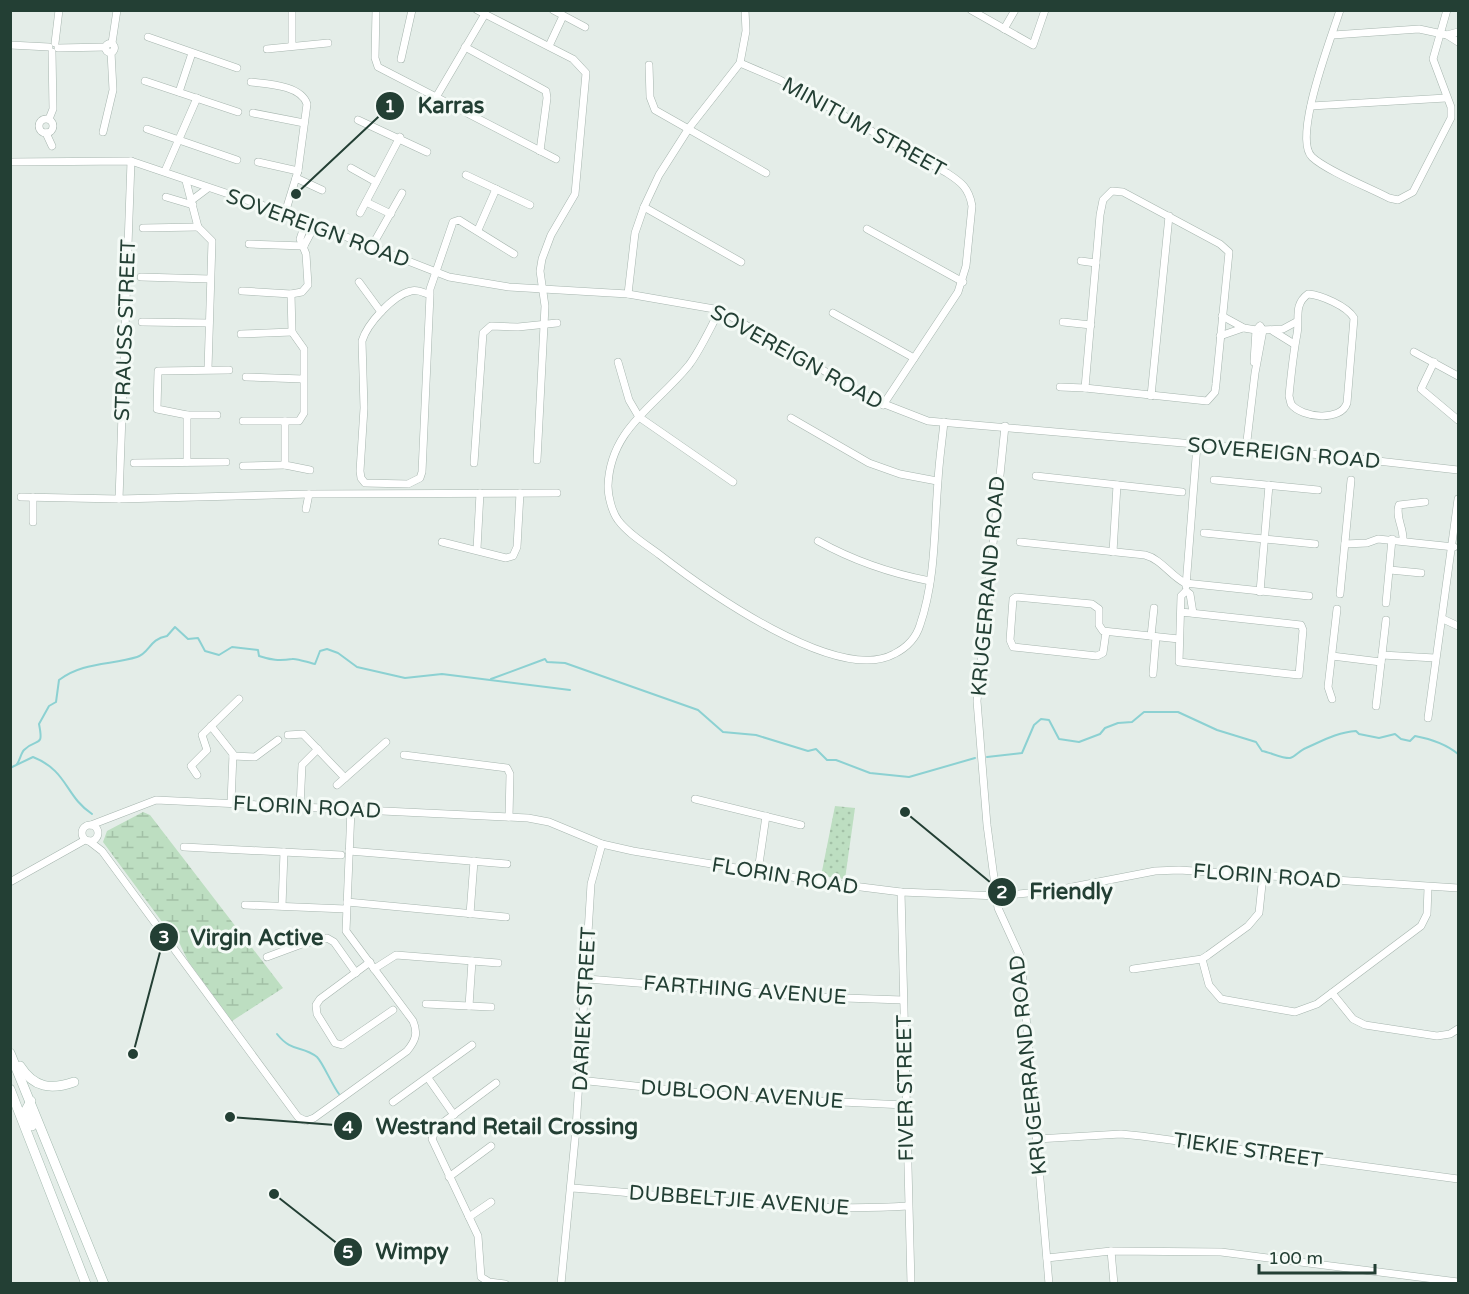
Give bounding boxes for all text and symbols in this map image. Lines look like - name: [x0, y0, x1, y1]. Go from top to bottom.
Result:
- street label: MINITUM STREET: [778, 72, 950, 183]
- callout: Karras: [375, 86, 496, 126]
- text: Karras: [418, 93, 485, 119]
- text: 1: [384, 95, 396, 117]
- street label: SOVEREIGN ROAD: [223, 184, 413, 273]
- street label: STRAUSS STREET: [110, 238, 141, 421]
- street label: SOVEREIGN ROAD: [706, 300, 887, 415]
- street label: SOVEREIGN ROAD: [1187, 433, 1381, 474]
- street label: KRUGERRAND ROAD: [966, 475, 1011, 697]
- street label: FLORIN ROAD: [232, 791, 382, 824]
- street label: FLORIN ROAD: [710, 853, 860, 900]
- street label: FLORIN ROAD: [1192, 859, 1342, 894]
- callout: Friendly: [987, 872, 1125, 912]
- text: Friendly: [1029, 879, 1113, 905]
- text: 2: [996, 881, 1008, 903]
- callout: Virgin Active: [149, 917, 336, 957]
- text: Virgin Active: [191, 925, 323, 951]
- text: 3: [158, 926, 170, 948]
- street label: DARIEK STREET: [568, 926, 601, 1092]
- street label: KRUGERRAND ROAD: [1005, 954, 1052, 1176]
- street label: FARTHING AVENUE: [642, 971, 848, 1010]
- street label: FIVER STREET: [892, 1014, 919, 1162]
- street label: DUBLOON AVENUE: [640, 1075, 844, 1114]
- callout: Westrand Retail Crossing: [333, 1106, 650, 1146]
- text: Westrand Retail Crossing: [376, 1114, 638, 1140]
- text: 4: [342, 1116, 354, 1138]
- street label: TIEKIE STREET: [1172, 1128, 1324, 1173]
- street label: DUBBELTJIE AVENUE: [628, 1180, 850, 1221]
- callout: Wimpy: [333, 1232, 461, 1272]
- scale bar: [1259, 1237, 1374, 1275]
- text: Wimpy: [375, 1239, 449, 1265]
- text: 5: [342, 1241, 354, 1263]
- text: 100 m: [1268, 1247, 1323, 1269]

